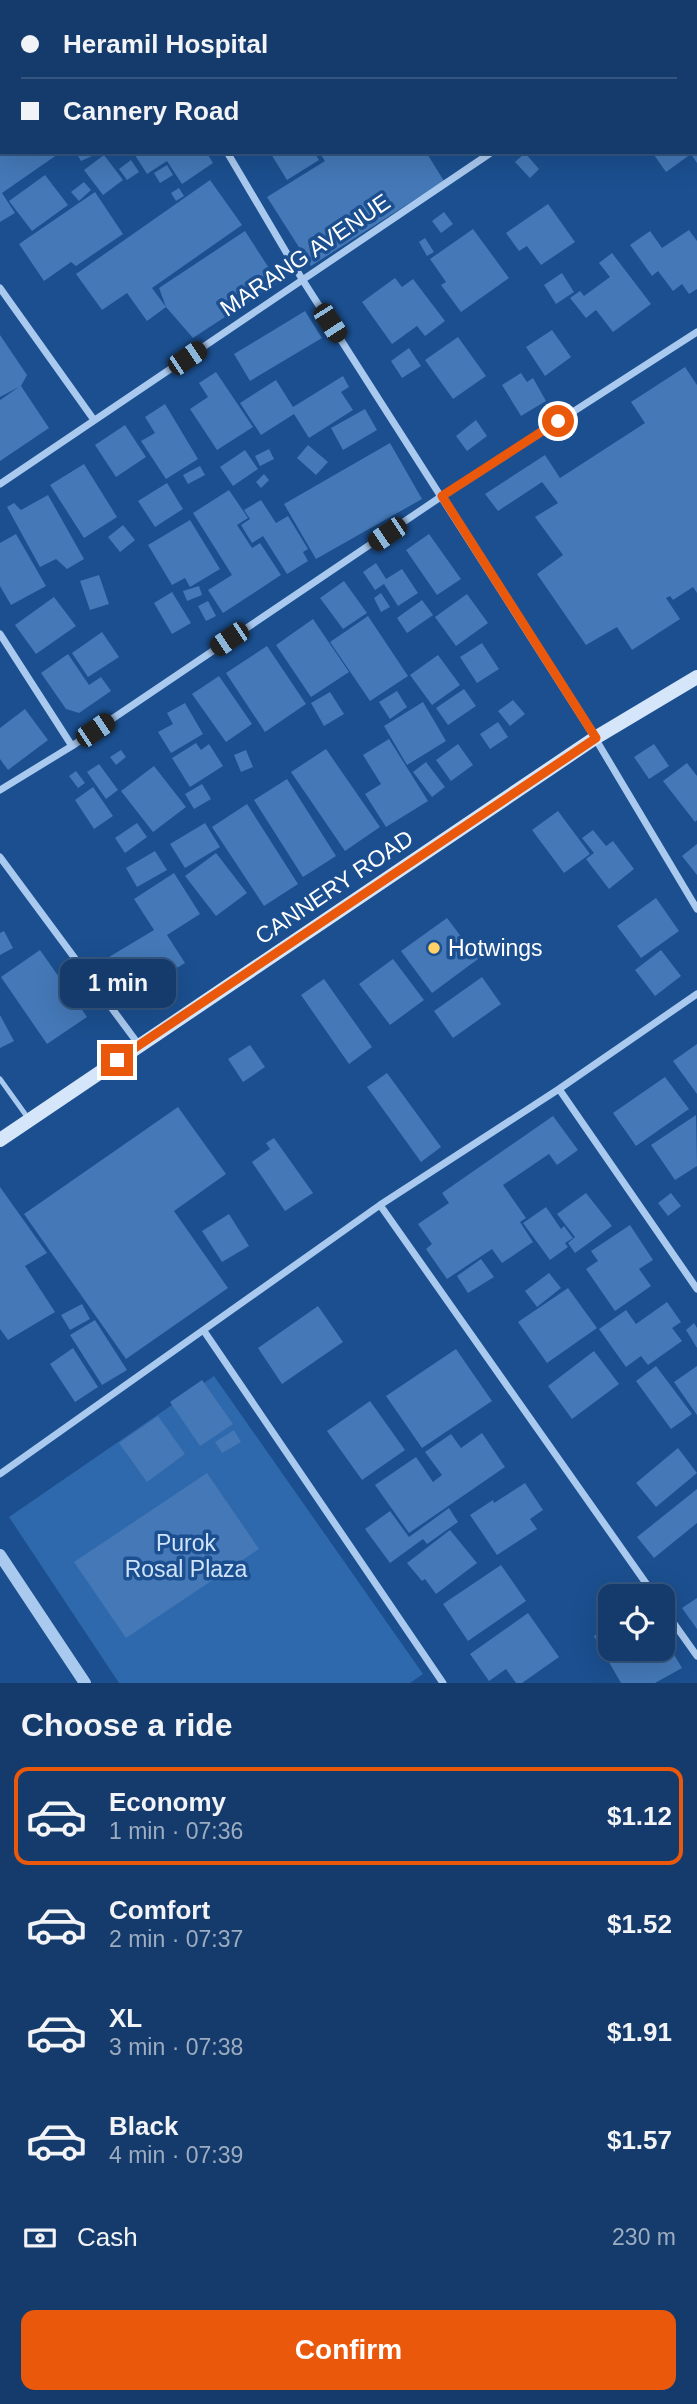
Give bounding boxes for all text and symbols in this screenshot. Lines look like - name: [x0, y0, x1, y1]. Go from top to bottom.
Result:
- text: Heramil Hospital: [63, 29, 268, 59]
- text: Cannery Road: [63, 96, 239, 126]
- street label: MARANG AVENUE: [215, 189, 395, 321]
- car: [310, 300, 351, 346]
- car: [164, 338, 211, 378]
- route start: [542, 405, 574, 437]
- car: [364, 514, 411, 554]
- car: [206, 619, 253, 659]
- car: [72, 710, 119, 750]
- street label: CANNERY ROAD: [250, 825, 418, 949]
- place label: Hotwings: [448, 935, 543, 961]
- marker: Hotwings: [426, 940, 442, 956]
- callout: 1 min: [59, 958, 175, 1007]
- text: 1 min: [88, 970, 148, 996]
- route end: [101, 1044, 133, 1076]
- park label: Purok Rosal Plaza: [125, 1530, 248, 1582]
- map controls: [598, 1584, 675, 1661]
- button: locate: [598, 1584, 675, 1661]
- text: Choose a ride: [21, 1707, 233, 1743]
- icon: car: [25, 1785, 88, 1848]
- text: Economy: [109, 1787, 226, 1817]
- text: $1.12: [607, 1801, 672, 1831]
- text: 1 min · 07:36: [109, 1818, 243, 1844]
- icon: car: [25, 1893, 88, 1956]
- text: Comfort: [109, 1895, 210, 1925]
- text: $1.52: [607, 1909, 672, 1939]
- text: 2 min · 07:37: [109, 1926, 243, 1952]
- icon: car: [25, 2001, 88, 2064]
- text: XL: [109, 2003, 142, 2033]
- text: $1.91: [607, 2017, 672, 2047]
- text: 3 min · 07:38: [109, 2034, 243, 2060]
- icon: car: [25, 2109, 88, 2172]
- text: Black: [109, 2111, 178, 2141]
- text: $1.57: [607, 2125, 672, 2155]
- text: 4 min · 07:39: [109, 2142, 243, 2168]
- icon: cash: [21, 2219, 59, 2257]
- text: Cash: [77, 2222, 138, 2252]
- text: 230 m: [612, 2224, 676, 2250]
- button: Confirm: [21, 2310, 676, 2390]

